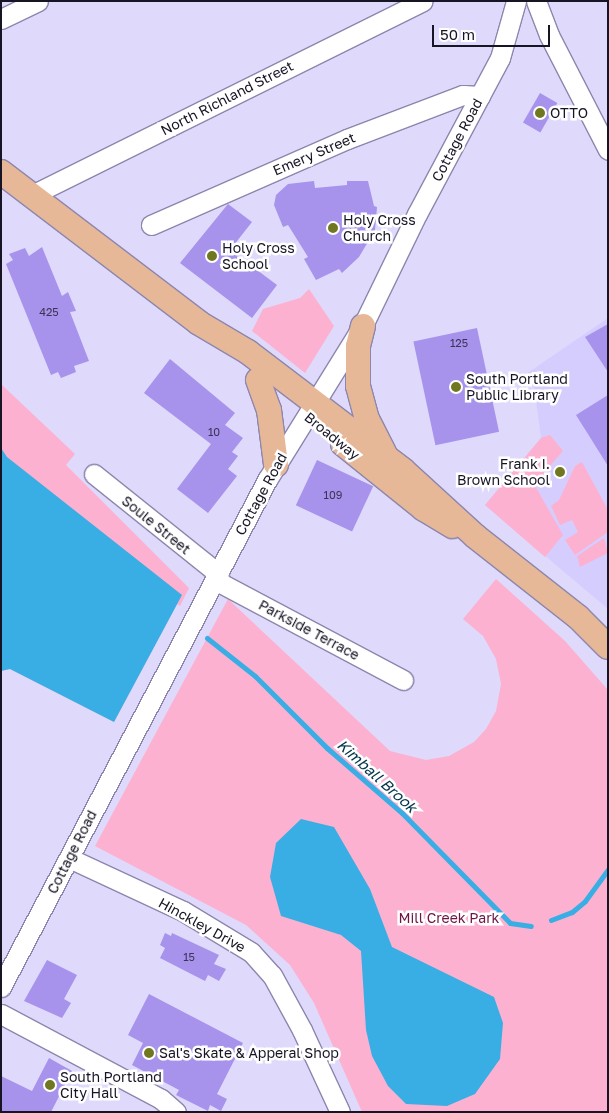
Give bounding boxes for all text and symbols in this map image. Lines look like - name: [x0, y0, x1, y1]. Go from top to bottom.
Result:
- scale bar: [434, 15, 552, 47]
- text: 50 m: [440, 25, 475, 43]
- street label: North Richland Street: [158, 57, 296, 139]
- street label: Cottage Road: [428, 96, 486, 184]
- place label: OTTO: [550, 105, 588, 121]
- marker: OTTO: [534, 107, 546, 119]
- street label: Emery Street: [270, 129, 358, 179]
- place label: Holy Cross Church: [343, 212, 416, 244]
- marker: Holy Cross Church: [327, 222, 339, 234]
- place label: Holy Cross School: [222, 240, 295, 272]
- marker: Holy Cross School: [206, 250, 218, 262]
- house number: 425: [39, 305, 59, 319]
- house number: 125: [450, 336, 468, 350]
- place label: South Portland Public Library: [466, 371, 568, 404]
- marker: South Portland Public Library: [450, 381, 462, 393]
- street label: Broadway: [301, 409, 363, 463]
- house number: 10: [208, 425, 220, 439]
- street label: Cottage Road: [231, 450, 291, 538]
- place label: Frank I. Brown School: [457, 456, 550, 488]
- marker: Frank I. Brown School: [554, 466, 566, 478]
- house number: 109: [324, 488, 342, 502]
- street label: Soule Street: [118, 492, 194, 558]
- street label: Parkside Terrace: [256, 596, 362, 664]
- water label: Kimball Brook: [333, 736, 421, 816]
- street label: Cottage Road: [44, 807, 100, 897]
- street label: Hinckley Drive: [156, 894, 248, 956]
- park label: Mill Creek Park: [398, 910, 500, 926]
- house number: 15: [183, 950, 195, 964]
- place label: Sal's Skate & Apperal Shop: [159, 1045, 339, 1061]
- marker: Sal's Skate & Apperal Shop: [143, 1047, 155, 1059]
- place label: South Portland City Hall: [60, 1069, 162, 1102]
- marker: South Portland City Hall: [44, 1079, 56, 1091]

